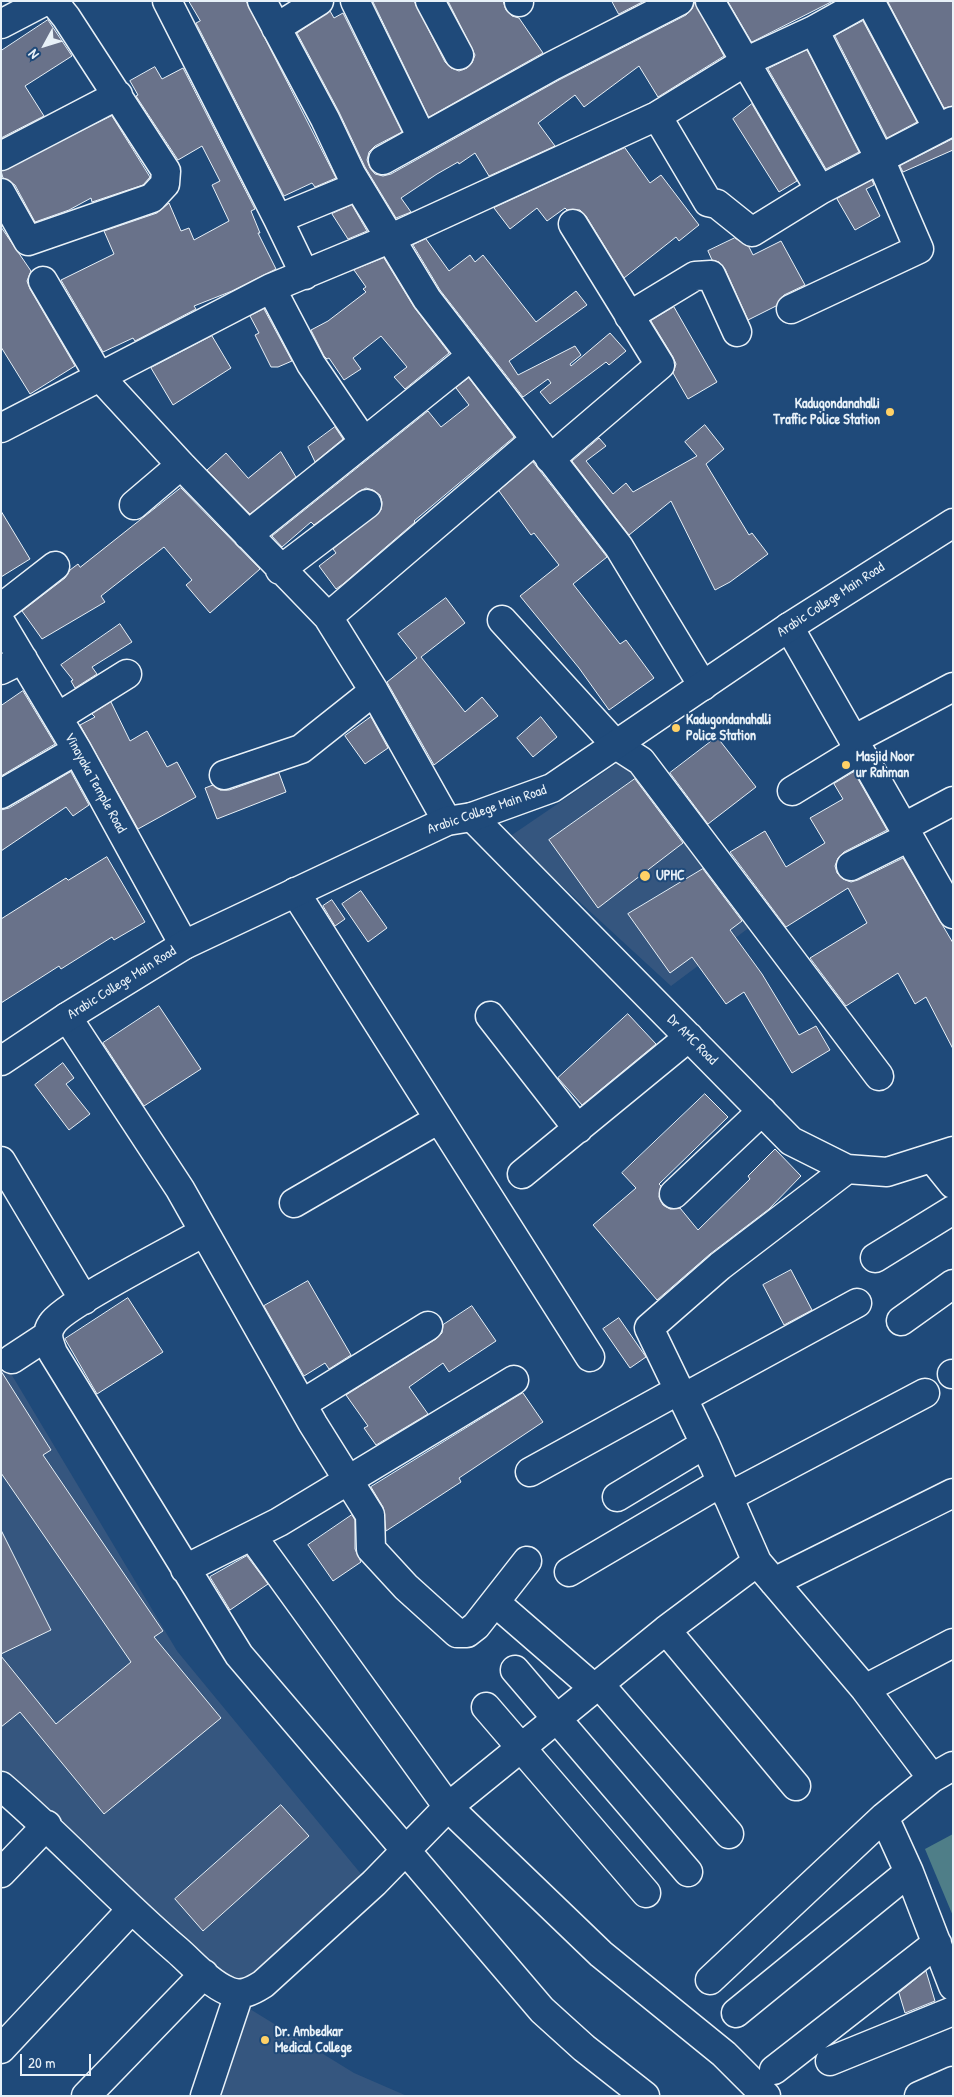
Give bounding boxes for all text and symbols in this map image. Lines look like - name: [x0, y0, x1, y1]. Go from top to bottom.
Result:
- north arrow: [20, 20, 70, 70]
- text: N: [23, 46, 43, 64]
- place label: Kadugondanahalli Traffic Police Station: [773, 396, 880, 428]
- marker: Kadugondanahalli Traffic Police Station: [884, 406, 896, 418]
- street label: Arabic College Main Road: [774, 559, 888, 641]
- place label: Kadugondanahalli Police Station: [686, 712, 771, 744]
- marker: Kadugondanahalli Police Station: [670, 722, 682, 734]
- street label: Vinayaka Temple Road: [61, 730, 129, 836]
- place label: Masjid Noor ur Rahman: [856, 749, 914, 782]
- marker: Masjid Noor ur Rahman: [840, 759, 852, 771]
- street label: Arabic College Main Road: [425, 782, 549, 838]
- place label: UPHC: [656, 868, 685, 884]
- marker: UPHC: [638, 869, 652, 883]
- street label: Arabic College Main Road: [65, 943, 179, 1023]
- street label: Dr AMC Road: [663, 1011, 721, 1069]
- place label: Dr. Ambedkar Medical College: [275, 2024, 352, 2056]
- marker: Dr. Ambedkar Medical College: [259, 2034, 271, 2046]
- scale bar: [22, 2044, 94, 2076]
- text: 20 m: [28, 2052, 55, 2073]

